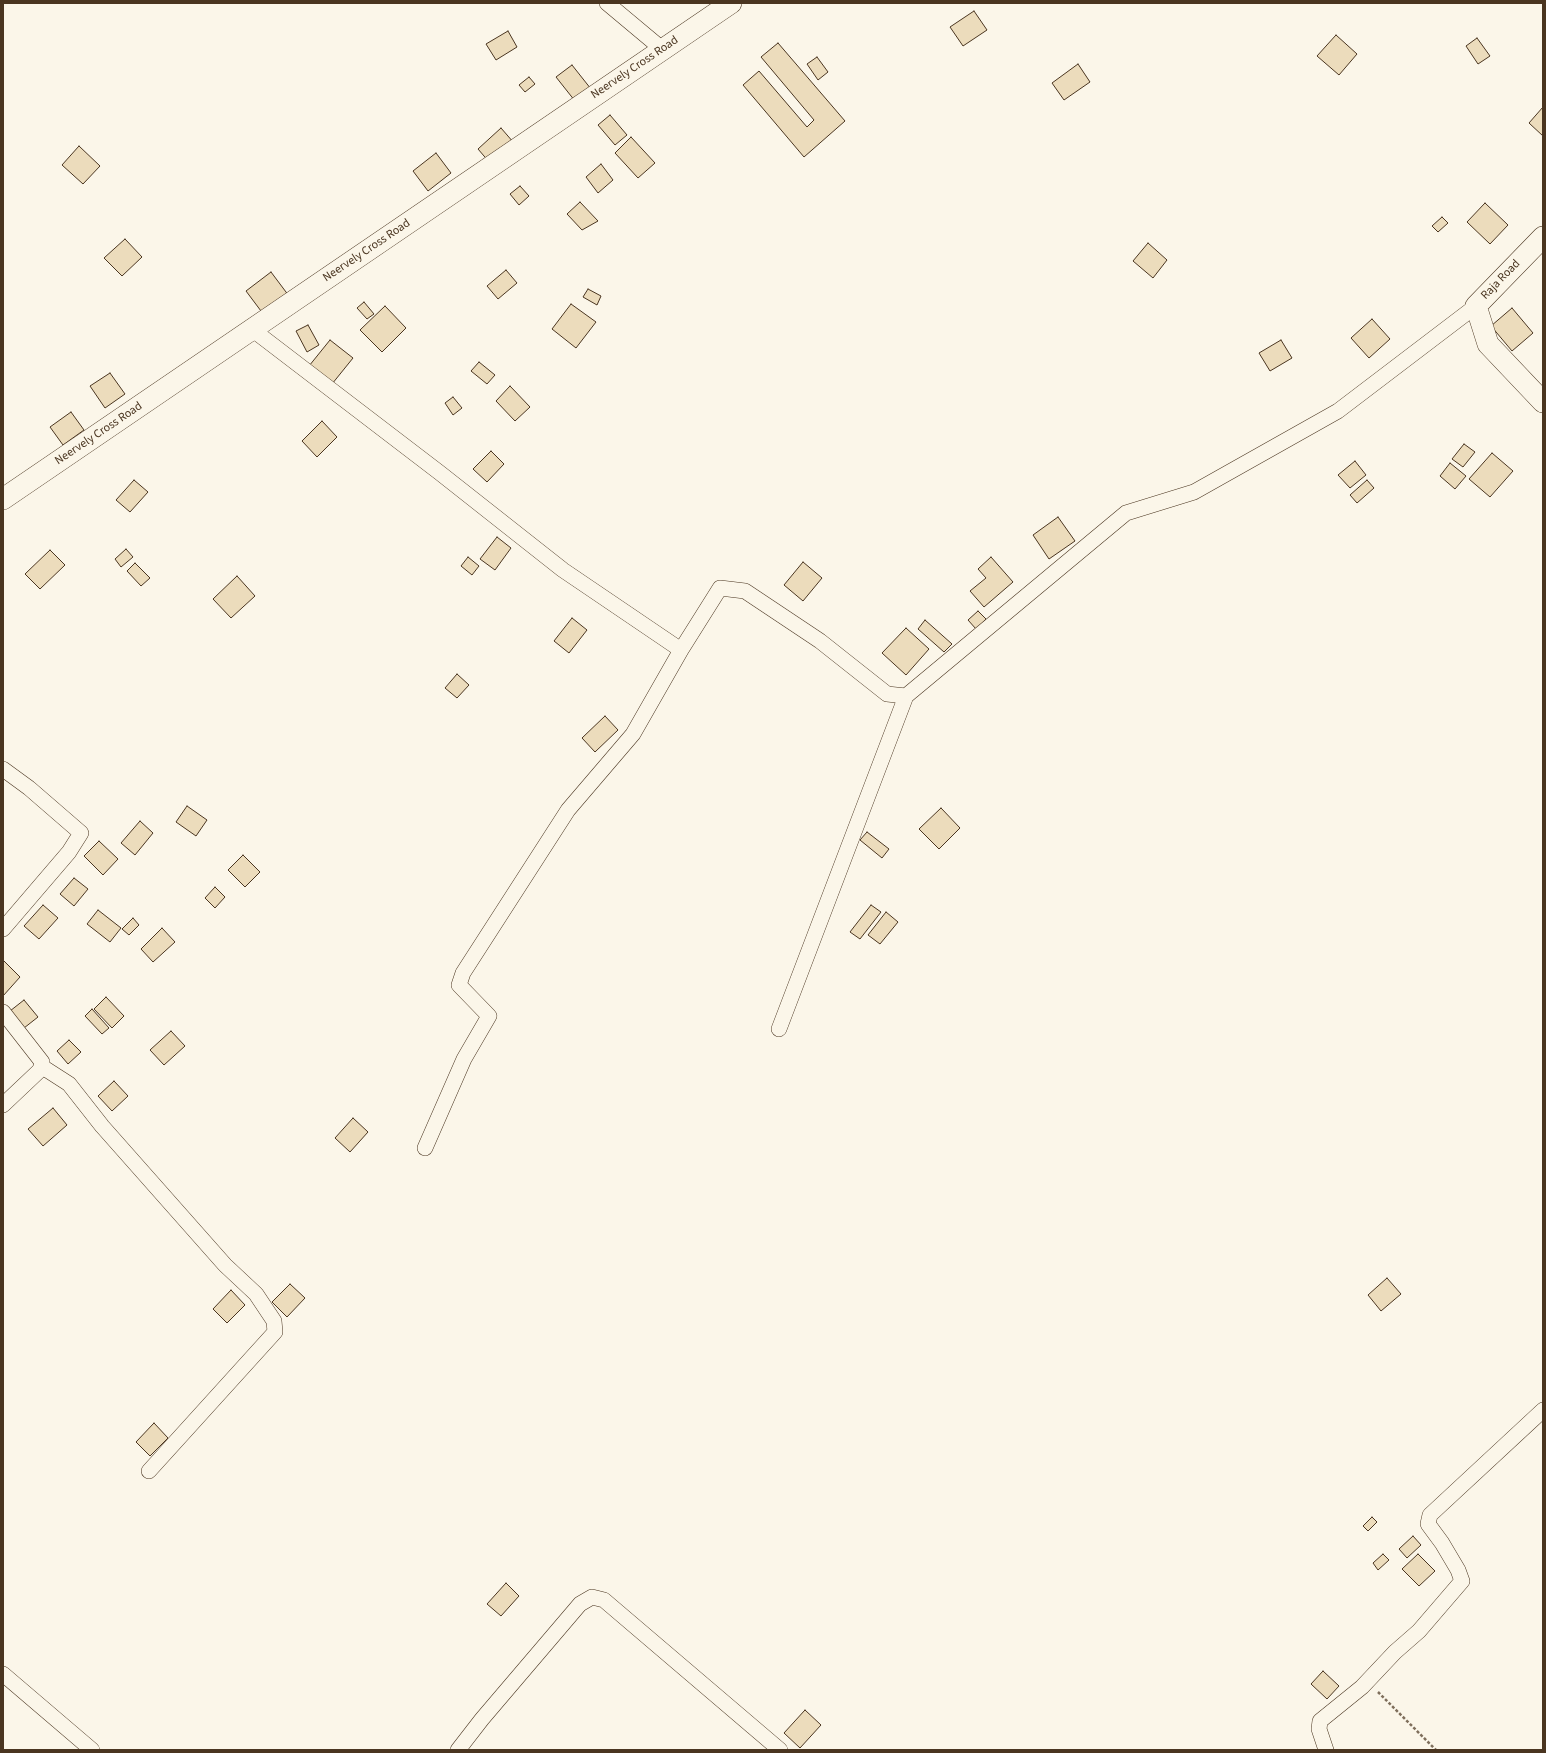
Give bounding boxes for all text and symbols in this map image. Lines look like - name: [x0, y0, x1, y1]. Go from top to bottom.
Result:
- street label: Neervely Cross Road: [589, 33, 681, 103]
- street label: Neervely Cross Road: [321, 216, 413, 286]
- street label: Raja Road: [1478, 257, 1524, 303]
- street label: Neervely Cross Road: [53, 399, 145, 469]

